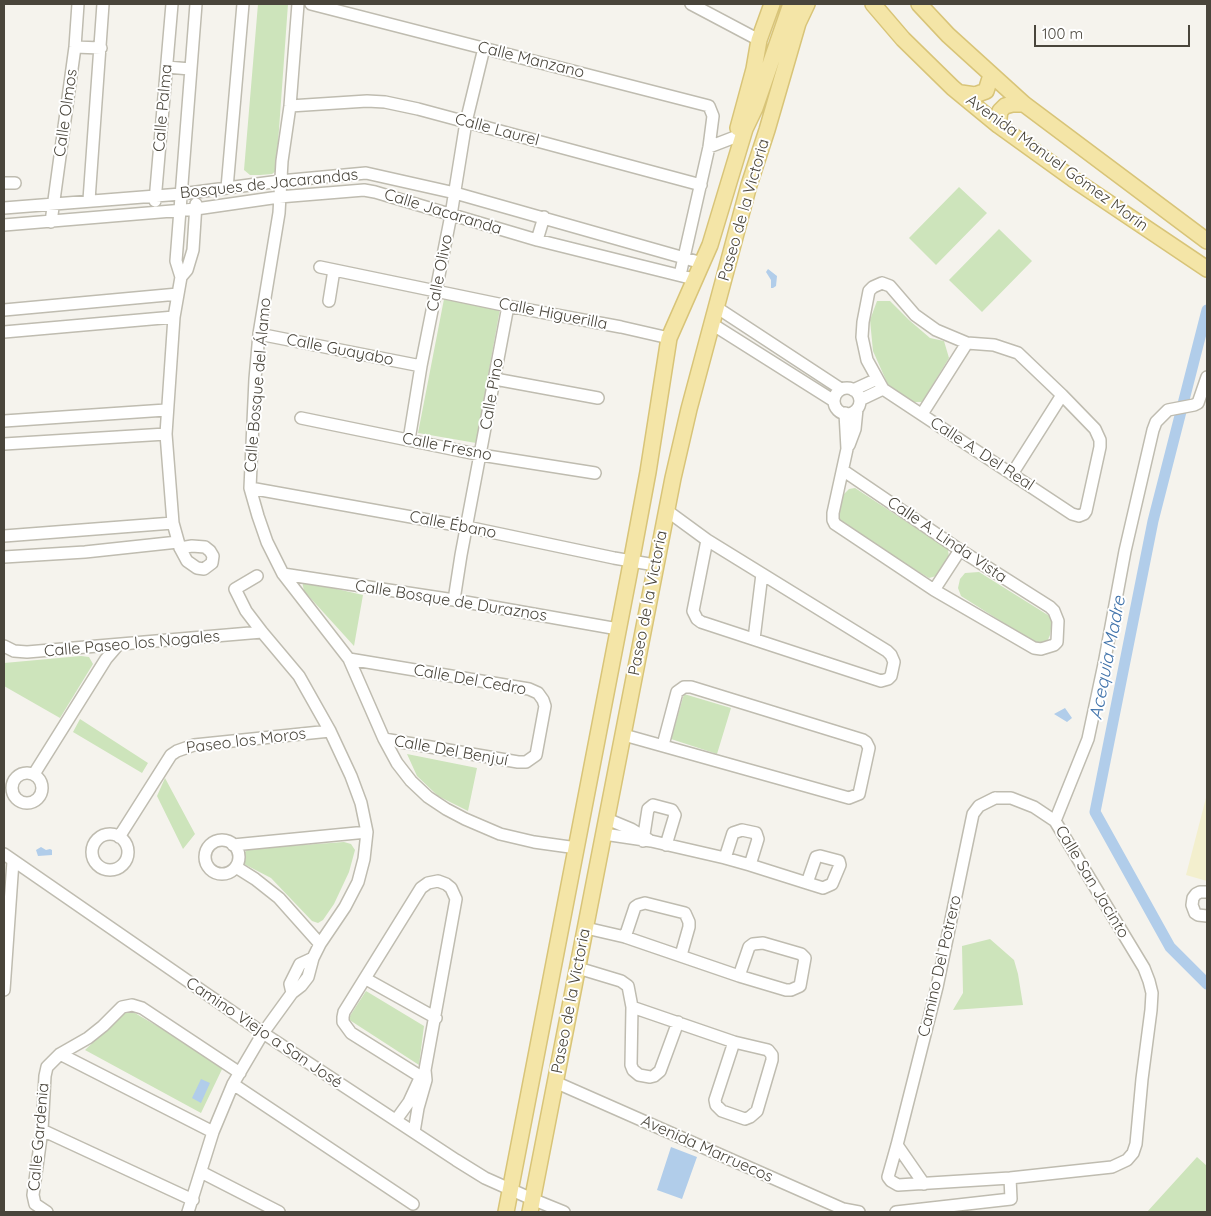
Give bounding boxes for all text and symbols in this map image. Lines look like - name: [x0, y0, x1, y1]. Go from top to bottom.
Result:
- scale bar: [1036, 15, 1192, 47]
- text: 100 m: [1042, 24, 1083, 43]
- street label: Calle Manzano: [476, 37, 586, 83]
- street label: Calle Palma: [150, 63, 176, 153]
- street label: Calle Olmos: [50, 68, 82, 158]
- street label: Avenida Manuel Gómez Morín: [962, 90, 1152, 236]
- street label: Calle Laurel: [453, 110, 541, 150]
- street label: Paseo de la Victoria: [714, 137, 774, 283]
- street label: Bosques de Jacarandas: [179, 165, 359, 203]
- street label: Calle Jacaranda: [382, 185, 504, 239]
- street label: Calle Olivo: [423, 233, 457, 313]
- street label: Calle Higuerilla: [497, 294, 609, 334]
- street label: Calle Bosque del Álamo: [241, 297, 275, 473]
- street label: Calle Guayabo: [285, 330, 395, 370]
- street label: Calle Pino: [476, 357, 508, 431]
- street label: Calle A. Del Real: [926, 413, 1038, 495]
- street label: Calle Fresno: [401, 429, 493, 465]
- street label: Calle A. Linda Vista: [884, 493, 1010, 587]
- street label: Calle Ébano: [408, 507, 498, 543]
- street label: Paseo de la Victoria: [625, 529, 671, 677]
- street label: Calle Bosque de Duraznos: [354, 576, 548, 626]
- water label: Acequia Madre: [1085, 594, 1131, 722]
- street label: Calle Paseo los Nogales: [43, 627, 221, 661]
- street label: Calle Del Cedro: [412, 661, 528, 699]
- street label: Paseo los Moros: [185, 724, 307, 758]
- street label: Calle Del Benjuí: [393, 732, 509, 770]
- street label: Calle San Jacinto: [1051, 822, 1133, 942]
- street label: Camino Del Potrero: [914, 893, 966, 1039]
- street label: Paseo de la Victoria: [548, 927, 594, 1075]
- street label: Camino Viejo a San José: [182, 973, 346, 1093]
- street label: Calle Gardenia: [25, 1082, 53, 1192]
- street label: Avenida Marruecos: [638, 1111, 776, 1187]

